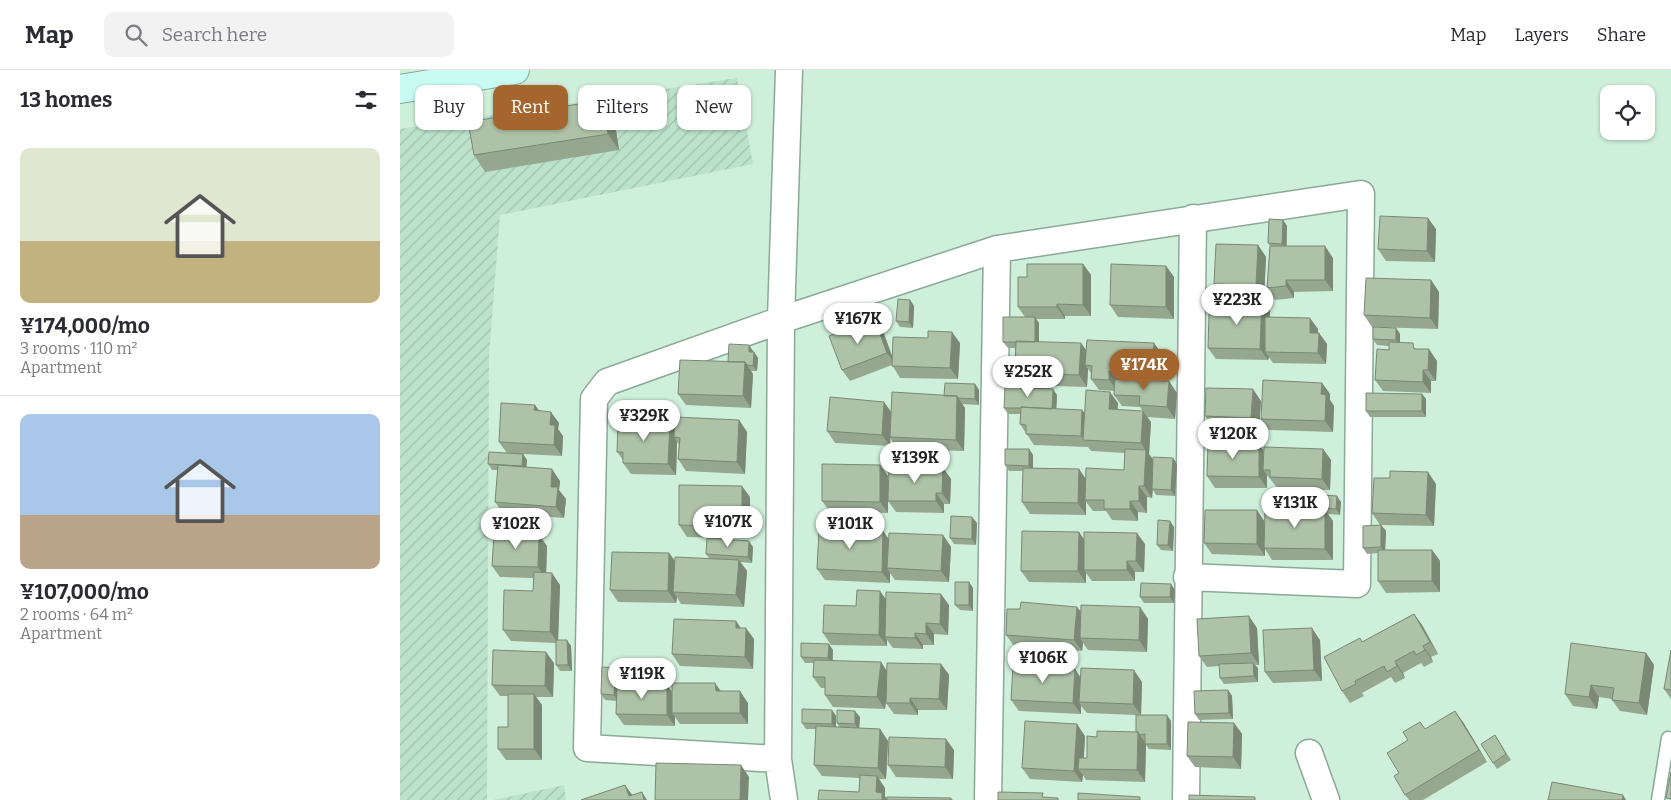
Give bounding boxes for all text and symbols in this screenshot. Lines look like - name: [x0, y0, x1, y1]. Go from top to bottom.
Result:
- search box: [104, 12, 454, 57]
- text: Map: [25, 21, 74, 49]
- icon: search: [122, 21, 150, 49]
- text: Search here: [162, 23, 267, 46]
- text: Map: [1450, 24, 1486, 46]
- text: Layers: [1514, 24, 1569, 46]
- text: Share: [1597, 24, 1646, 46]
- chip: Buy: [415, 85, 483, 130]
- chip: Rent: [493, 85, 568, 130]
- chip: Filters: [578, 85, 667, 130]
- chip: New: [677, 85, 751, 130]
- map controls: [1600, 85, 1655, 140]
- button: locate: [1600, 85, 1655, 140]
- icon: filters: [352, 86, 380, 114]
- text: 13 homes: [20, 87, 112, 113]
- icon: home: [155, 181, 245, 271]
- pin: ¥223K: [1202, 284, 1272, 326]
- text: ¥223K: [1212, 290, 1262, 309]
- pin: ¥167K: [823, 302, 893, 345]
- text: ¥167K: [834, 309, 882, 328]
- text: ¥174,000/mo: [20, 313, 150, 339]
- text: 3 rooms · 110 m²: [20, 339, 138, 358]
- pin: ¥174K: [1109, 348, 1179, 391]
- text: ¥174K: [1120, 355, 1168, 374]
- pin: ¥252K: [993, 356, 1063, 398]
- text: Apartment: [20, 358, 102, 377]
- text: ¥252K: [1003, 362, 1053, 381]
- pin: ¥329K: [609, 400, 679, 442]
- text: ¥329K: [619, 406, 669, 425]
- pin: ¥120K: [1198, 418, 1268, 460]
- text: ¥120K: [1209, 424, 1257, 443]
- pin: ¥139K: [880, 442, 950, 484]
- icon: home: [155, 446, 245, 536]
- text: ¥139K: [891, 448, 939, 467]
- pin: ¥131K: [1260, 486, 1330, 529]
- text: ¥131K: [1272, 493, 1318, 512]
- pin: ¥107K: [693, 506, 763, 548]
- pin: ¥102K: [481, 508, 551, 550]
- pin: ¥101K: [815, 508, 885, 550]
- text: ¥107K: [704, 512, 752, 531]
- text: ¥102K: [492, 514, 540, 533]
- text: ¥101K: [827, 514, 873, 533]
- text: ¥107,000/mo: [20, 579, 149, 605]
- text: 2 rooms · 64 m²: [20, 605, 133, 624]
- text: Apartment: [20, 624, 102, 643]
- pin: ¥106K: [1008, 642, 1078, 684]
- text: ¥106K: [1018, 648, 1068, 667]
- pin: ¥119K: [607, 658, 677, 700]
- text: ¥119K: [619, 664, 665, 683]

